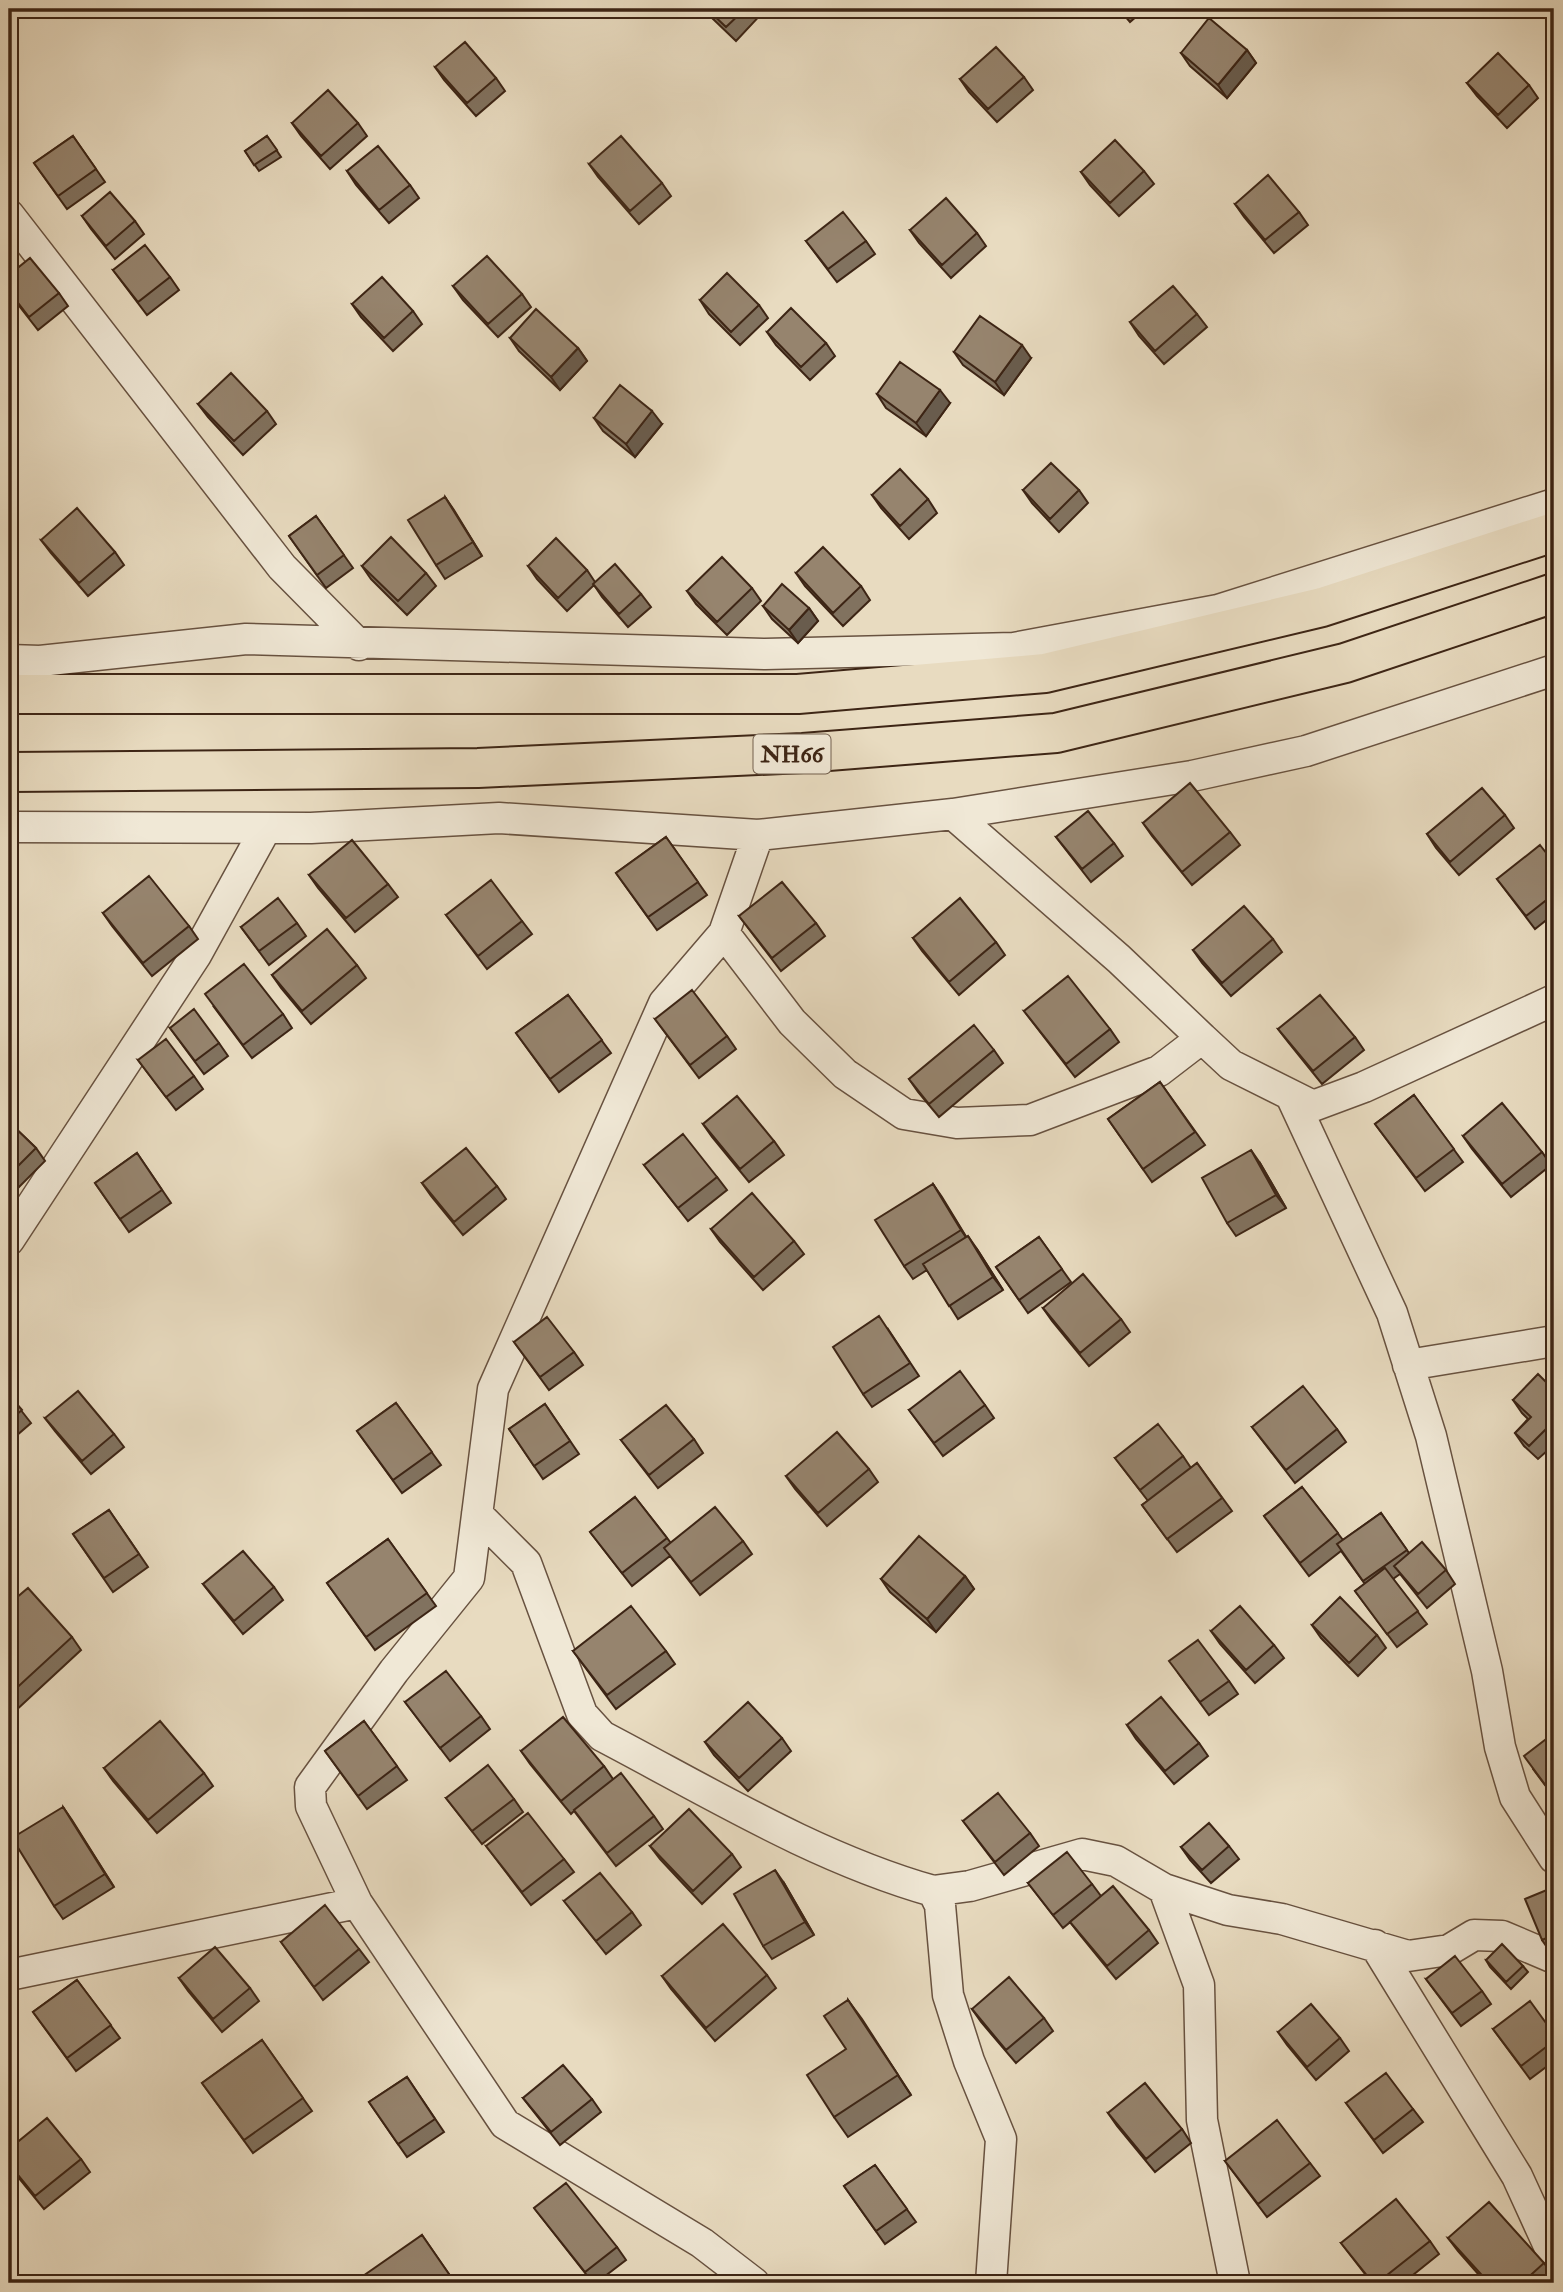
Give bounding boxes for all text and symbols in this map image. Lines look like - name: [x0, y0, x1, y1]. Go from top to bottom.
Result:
- road number: NH66: [754, 734, 830, 774]

